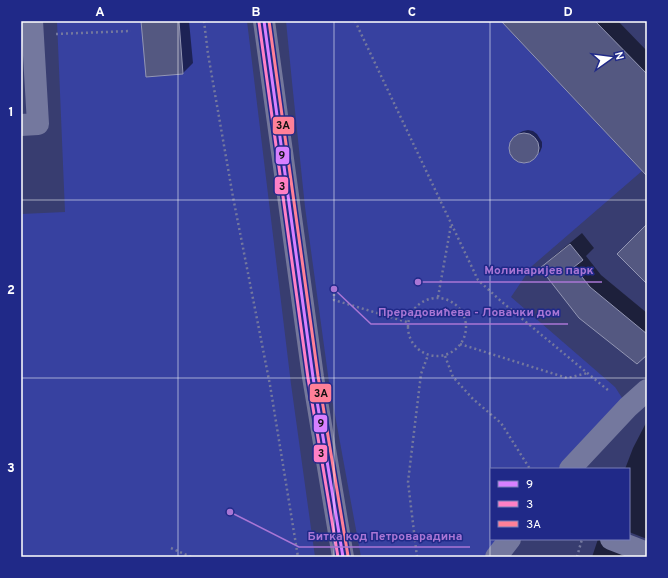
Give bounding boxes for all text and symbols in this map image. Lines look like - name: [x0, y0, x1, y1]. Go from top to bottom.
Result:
- text: A: [95, 5, 105, 21]
- text: B: [252, 5, 261, 21]
- text: C: [408, 5, 416, 21]
- text: D: [563, 5, 573, 21]
- north arrow: [590, 38, 630, 78]
- text: N: [611, 50, 626, 61]
- text: 1: [8, 105, 14, 121]
- line badge: 3A: [272, 116, 295, 135]
- text: 3A: [276, 119, 290, 133]
- line badge: 9: [275, 146, 290, 165]
- text: 9: [279, 149, 286, 163]
- line badge: 3: [274, 176, 289, 195]
- text: 3: [279, 180, 285, 194]
- callout: Молинаријев парк: [476, 258, 602, 282]
- text: Молинаријев парк: [484, 263, 594, 279]
- text: 2: [7, 283, 15, 299]
- callout: Прерадовићева - Ловачки дом: [371, 300, 568, 324]
- text: Прерадовићева - Ловачки дом: [378, 305, 560, 321]
- line badge: 3A: [309, 383, 332, 403]
- text: 3A: [314, 387, 328, 401]
- line badge: 9: [313, 414, 328, 433]
- text: 9: [318, 417, 325, 431]
- line badge: 3: [313, 444, 328, 463]
- text: 3: [318, 447, 324, 461]
- text: 3: [7, 461, 15, 477]
- legend: [490, 468, 630, 540]
- text: 9: [526, 477, 533, 493]
- text: 3: [526, 497, 533, 513]
- text: 3A: [526, 517, 541, 533]
- callout: Битка код Петроварадина: [299, 523, 470, 547]
- text: Битка код Петроварадина: [308, 529, 462, 545]

